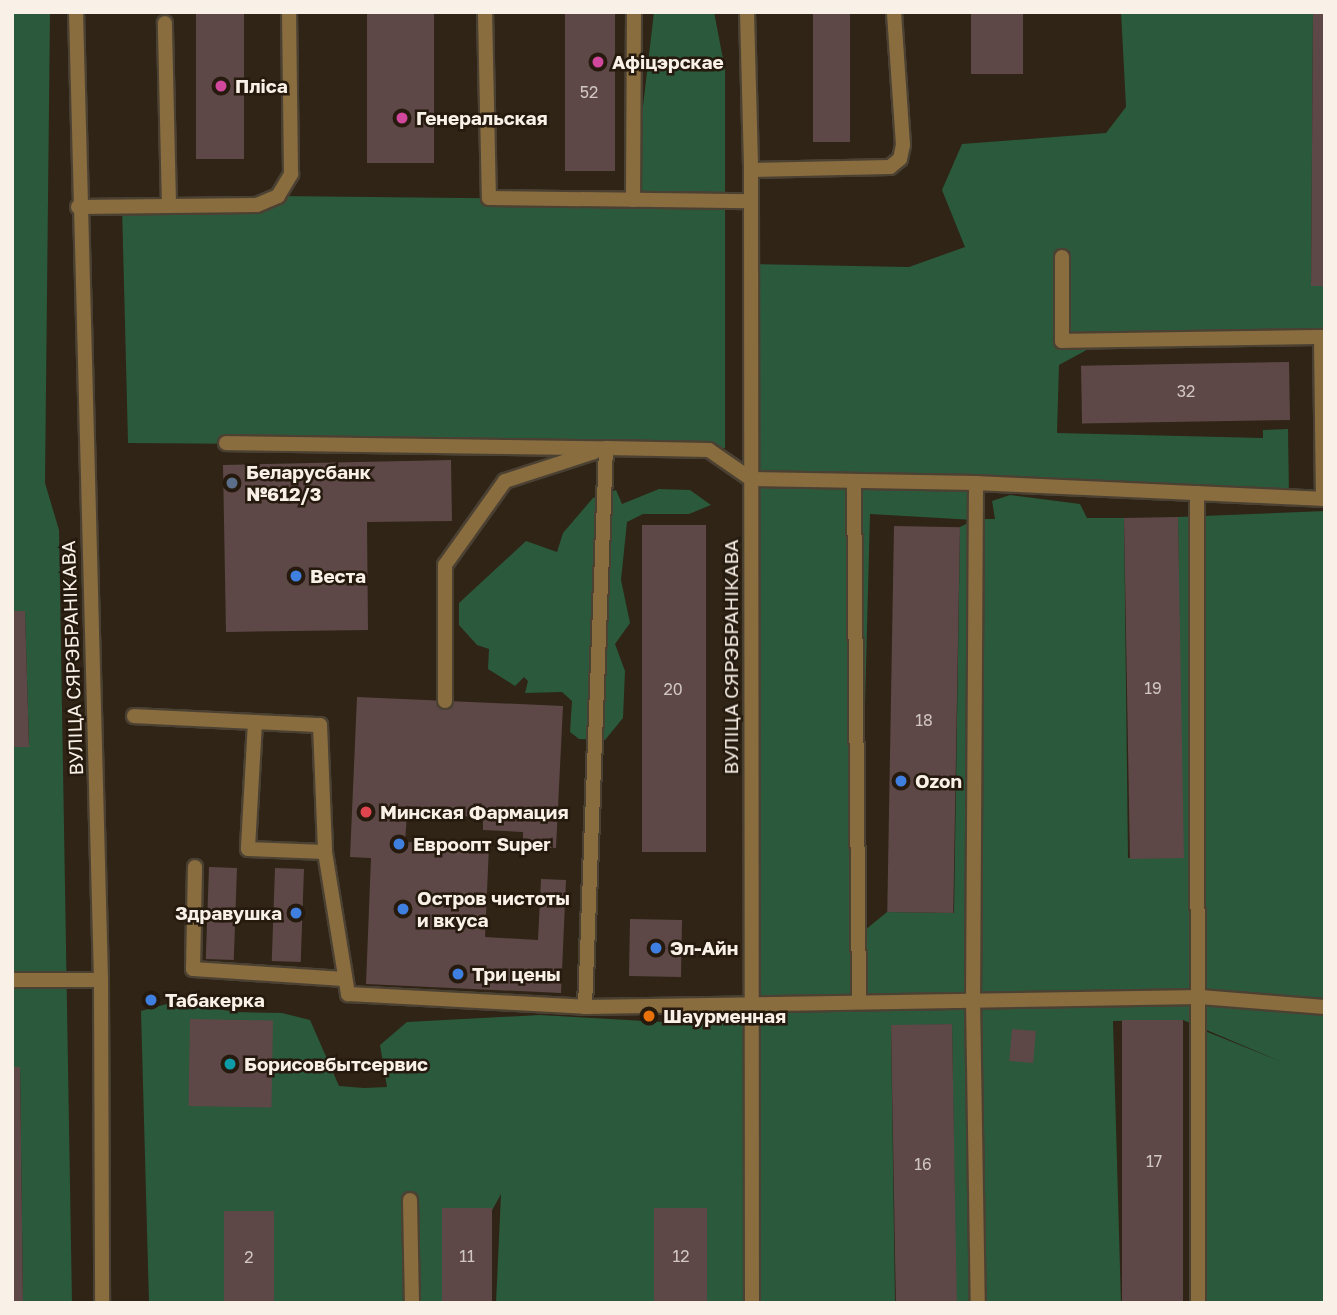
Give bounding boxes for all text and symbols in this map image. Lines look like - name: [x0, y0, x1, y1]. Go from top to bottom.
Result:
- place label: Афіцэрскае: [612, 51, 724, 73]
- marker: Афіцэрскае: [590, 54, 606, 70]
- place label: Пліса: [235, 75, 288, 97]
- marker: Пліса: [213, 78, 229, 94]
- house number: 52: [580, 82, 598, 102]
- place label: Генеральская: [416, 107, 548, 129]
- marker: Генеральская: [394, 110, 410, 126]
- house number: 32: [1177, 381, 1195, 401]
- place label: Беларусбанк №612/3: [246, 461, 371, 505]
- marker: Беларусбанк №612/3: [224, 475, 240, 491]
- street label: ВУЛІЦА СЯРЭБРАНІКАВА: [720, 539, 742, 775]
- street label: ВУЛІЦА СЯРЭБРАНІКАВА: [57, 540, 87, 776]
- place label: Веста: [310, 565, 366, 587]
- marker: Веста: [288, 568, 304, 584]
- house number: 19: [1144, 678, 1162, 698]
- house number: 20: [663, 679, 683, 699]
- house number: 18: [915, 710, 933, 730]
- place label: Ozon: [915, 770, 962, 792]
- marker: Ozon: [893, 773, 909, 789]
- place label: Минская Фармация: [380, 801, 568, 823]
- marker: Минская Фармация: [358, 804, 374, 820]
- place label: Евроопт Super: [413, 833, 551, 855]
- marker: Евроопт Super: [391, 836, 407, 852]
- place label: Остров чистоты и вкуса: [417, 887, 570, 931]
- marker: Остров чистоты и вкуса: [395, 901, 411, 917]
- place label: Здравушка: [175, 902, 282, 924]
- marker: Здравушка: [288, 905, 304, 921]
- place label: Эл-Айн: [670, 937, 738, 959]
- marker: Эл-Айн: [648, 940, 664, 956]
- place label: Три цены: [472, 963, 561, 985]
- marker: Три цены: [450, 966, 466, 982]
- place label: Табакерка: [165, 989, 265, 1011]
- marker: Табакерка: [143, 992, 159, 1008]
- place label: Шаурменная: [663, 1005, 786, 1027]
- marker: Шаурменная: [641, 1008, 657, 1024]
- place label: Борисовбытсервис: [244, 1053, 428, 1075]
- marker: Борисовбытсервис: [222, 1056, 238, 1072]
- house number: 17: [1146, 1151, 1162, 1171]
- house number: 16: [914, 1154, 932, 1174]
- house number: 11: [459, 1246, 475, 1266]
- house number: 12: [672, 1246, 690, 1266]
- house number: 2: [244, 1247, 254, 1267]

